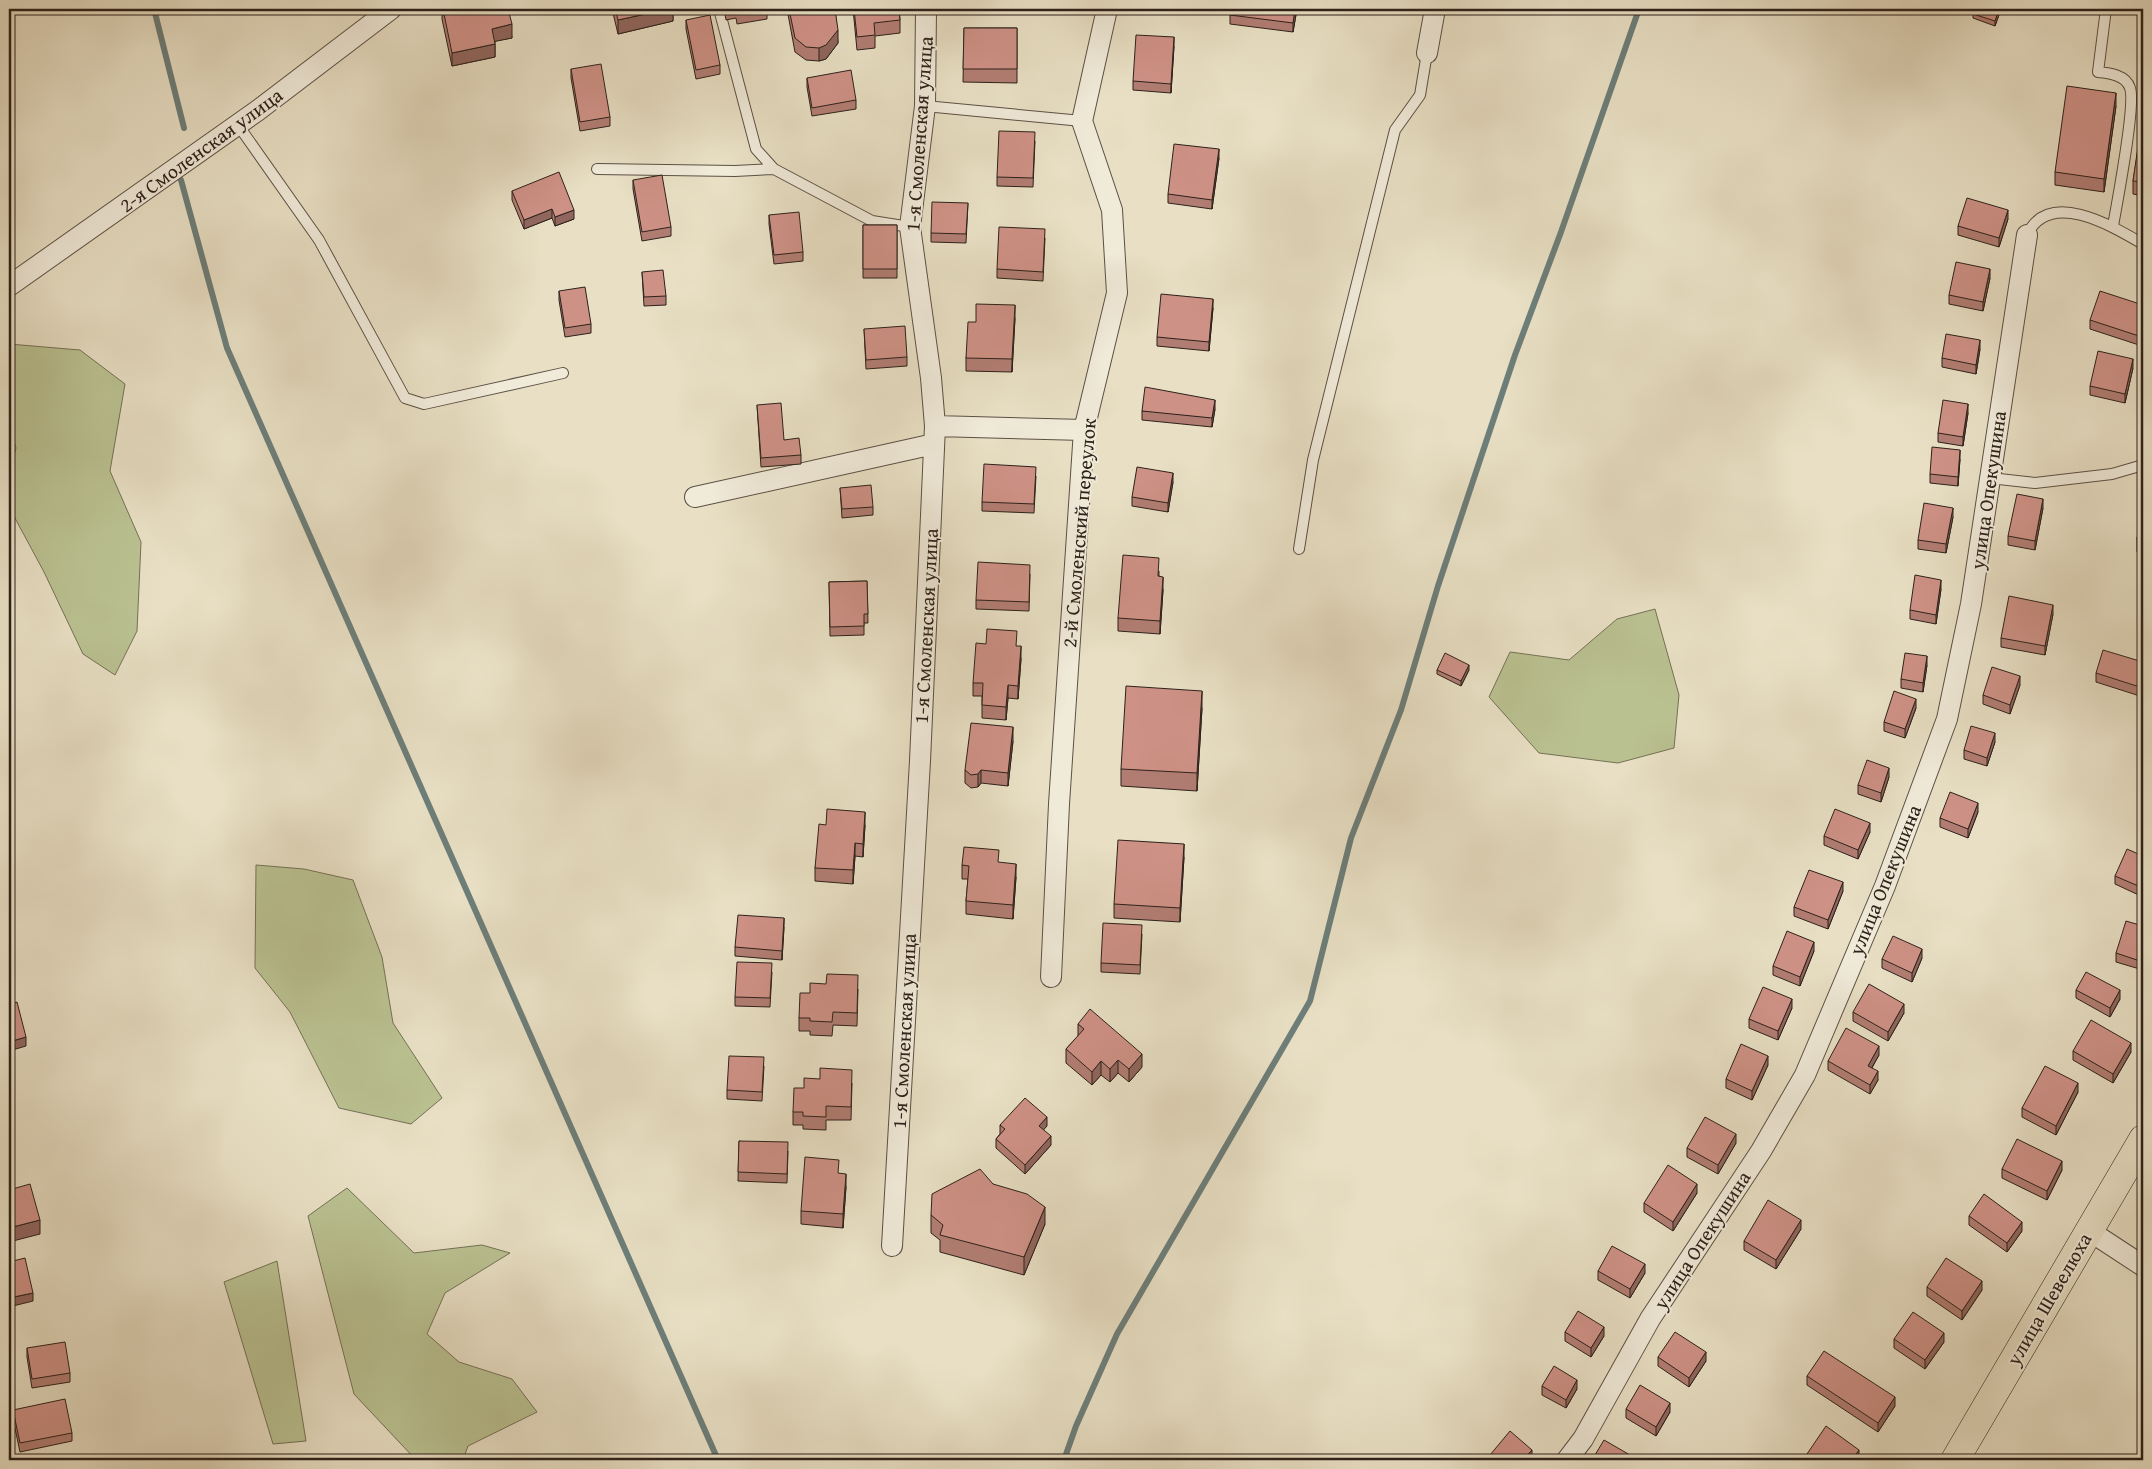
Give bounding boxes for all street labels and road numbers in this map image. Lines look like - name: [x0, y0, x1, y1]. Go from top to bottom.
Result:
- street label: 1-я Смоленская улица: [897, 35, 940, 233]
- street label: 2-я Смоленская улица: [113, 80, 289, 219]
- street label: улица Опекушина: [1962, 408, 2013, 572]
- street label: 2-й Смоленский переулок: [1054, 416, 1103, 649]
- street label: 1-я Смоленская улица: [906, 527, 945, 724]
- street label: улица Опекушина: [1841, 800, 1928, 960]
- street label: 1-я Смоленская улица: [884, 932, 923, 1129]
- street label: улица Опекушина: [1645, 1164, 1758, 1316]
- street label: улица Шевелюха: [1998, 1227, 2099, 1371]

